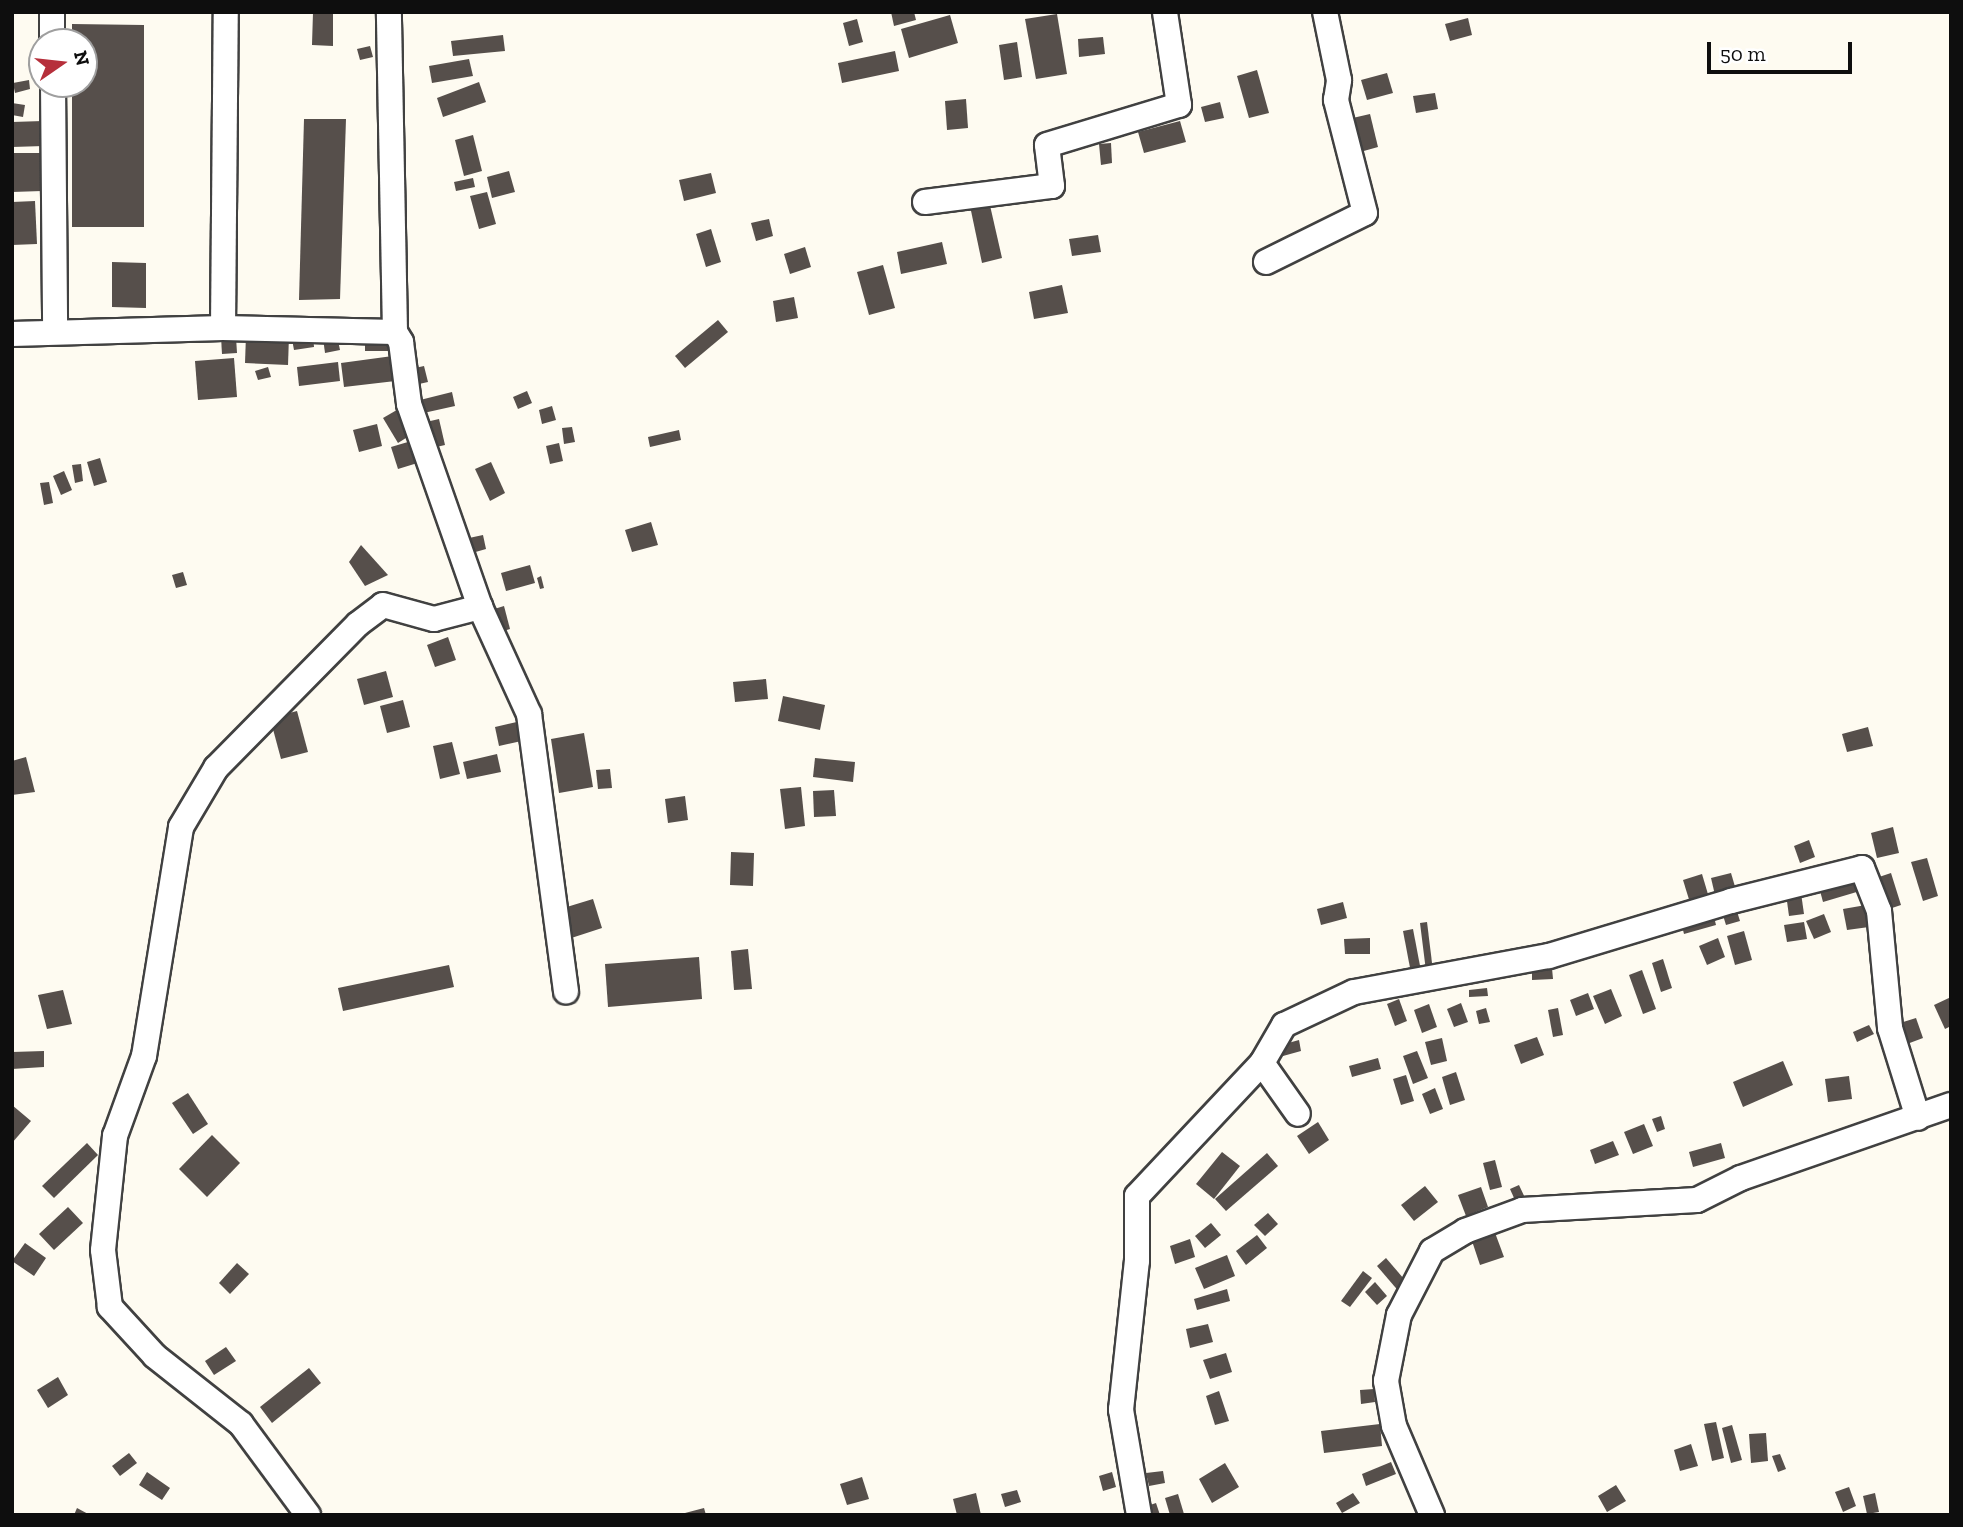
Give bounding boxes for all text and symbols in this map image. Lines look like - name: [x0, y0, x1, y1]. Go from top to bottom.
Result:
- north arrow: [28, 28, 98, 98]
- scale bar: [1711, 28, 1856, 72]
- text: 50 m: [1720, 41, 1766, 66]
- text: N: [69, 48, 95, 68]

